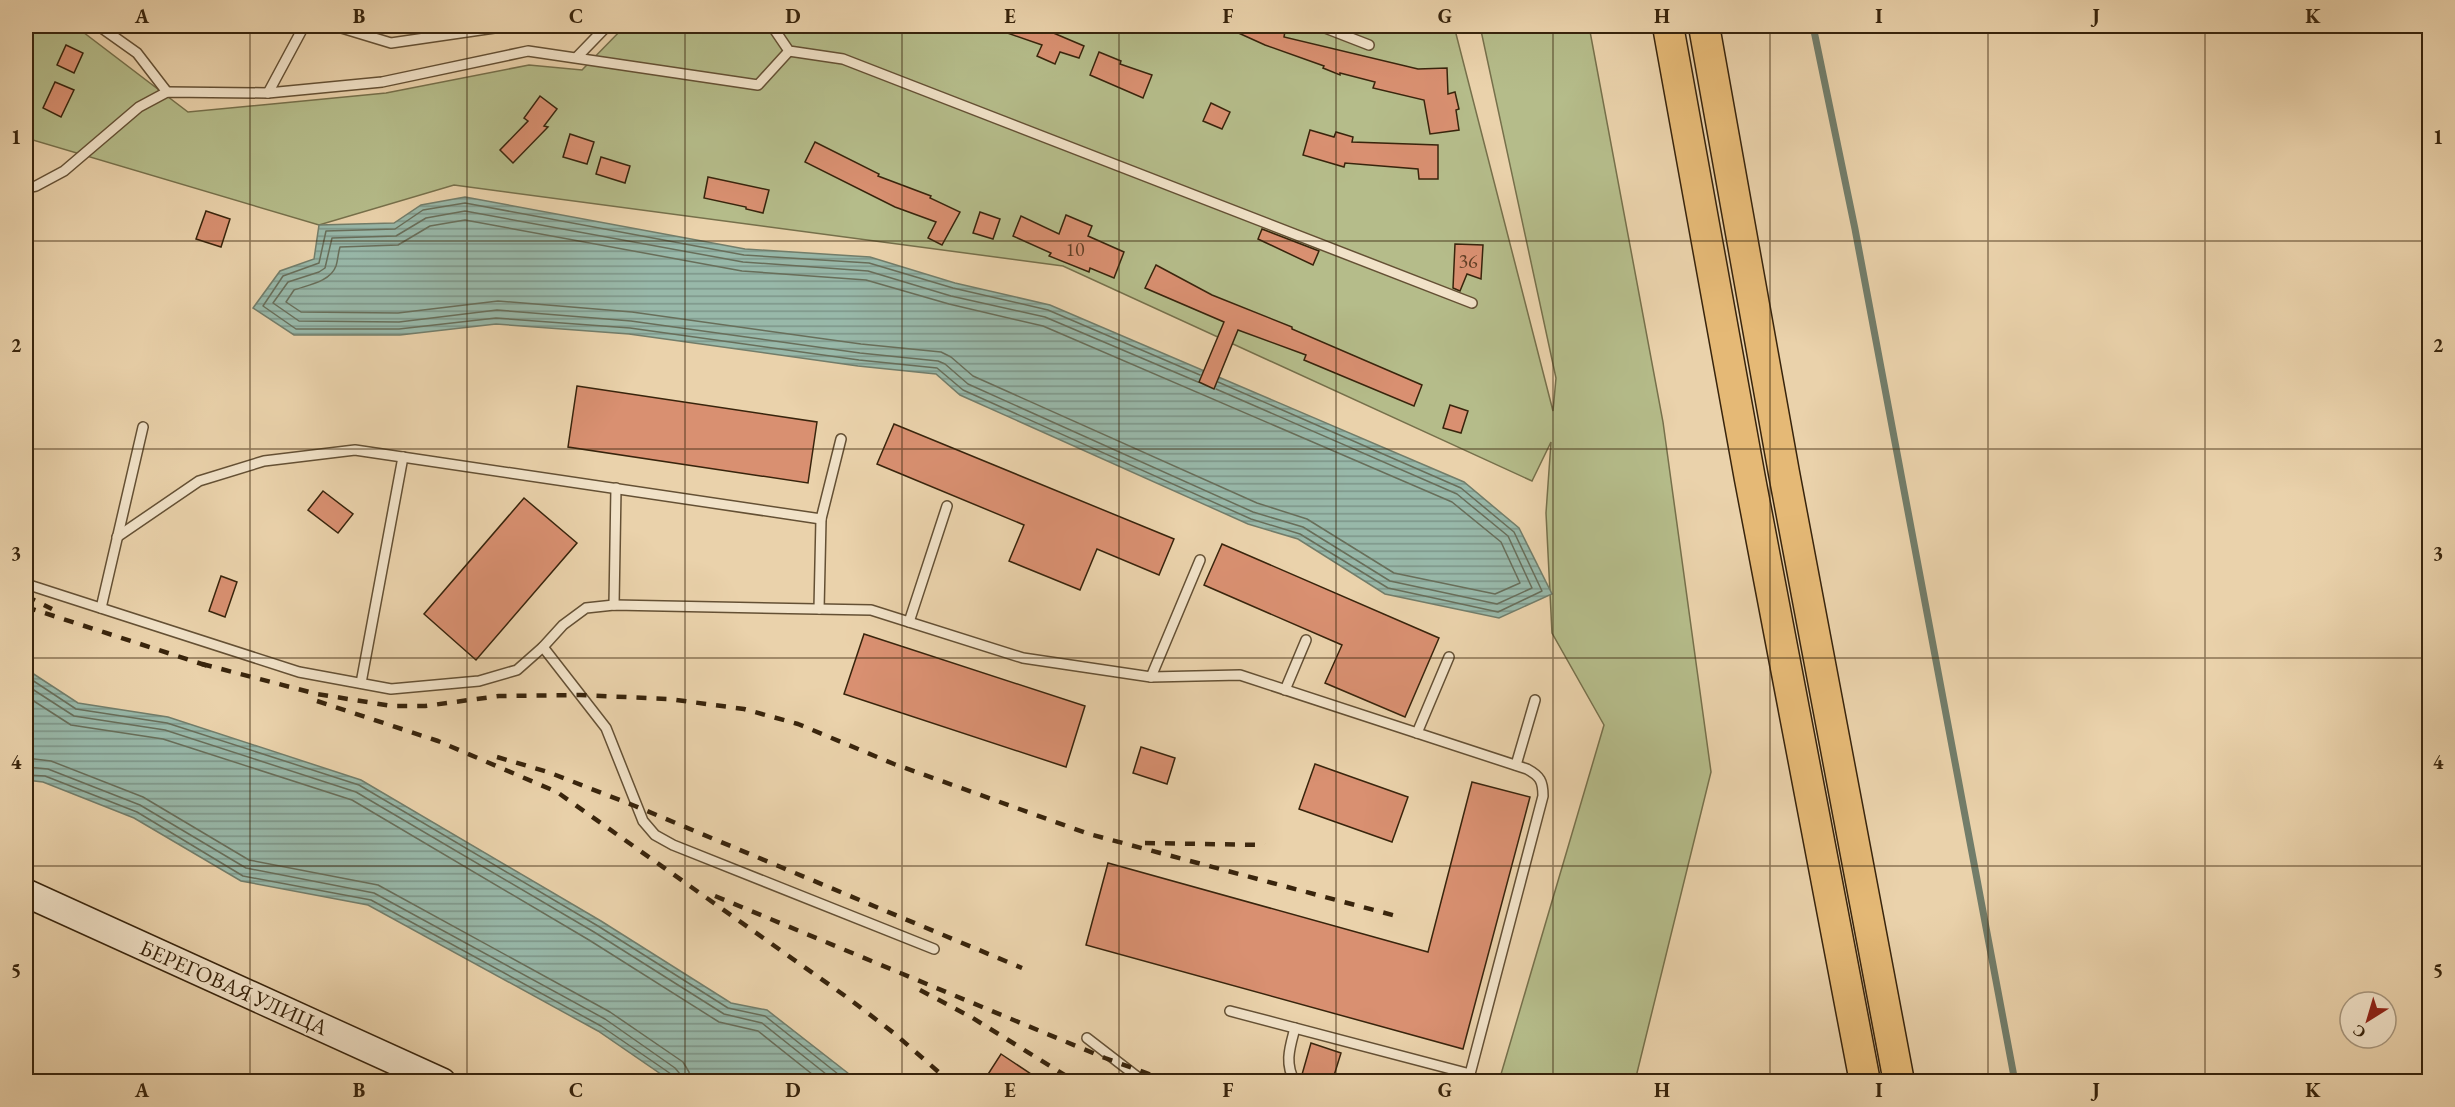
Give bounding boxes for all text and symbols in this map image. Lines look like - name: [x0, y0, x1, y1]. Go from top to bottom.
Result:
- text: A: [134, 3, 150, 29]
- text: B: [353, 3, 365, 29]
- text: C: [569, 3, 583, 29]
- text: D: [785, 3, 801, 29]
- text: E: [1004, 3, 1016, 29]
- text: F: [1223, 3, 1234, 29]
- text: G: [1438, 3, 1452, 29]
- text: H: [1654, 3, 1670, 29]
- text: I: [1875, 3, 1883, 29]
- text: J: [2090, 3, 2100, 29]
- text: K: [2305, 3, 2321, 29]
- text: 1: [11, 124, 21, 150]
- text: 1: [2433, 124, 2443, 150]
- house number: 10: [1065, 236, 1085, 262]
- house number: 36: [1458, 248, 1478, 274]
- text: 2: [11, 332, 22, 358]
- text: 2: [2433, 332, 2444, 358]
- text: 3: [11, 540, 21, 566]
- text: 3: [2433, 540, 2443, 566]
- text: 4: [11, 749, 22, 775]
- text: 4: [2433, 749, 2444, 775]
- street label: БЕРЕГОВАЯ УЛИЦА: [135, 933, 333, 1042]
- text: 5: [11, 957, 21, 983]
- text: 5: [2433, 957, 2443, 983]
- north arrow: [2338, 990, 2398, 1050]
- text: С: [2348, 1020, 2370, 1043]
- text: A: [134, 1077, 150, 1103]
- text: B: [353, 1077, 365, 1103]
- text: C: [569, 1077, 583, 1103]
- text: D: [785, 1077, 801, 1103]
- text: E: [1004, 1077, 1016, 1103]
- text: F: [1223, 1077, 1234, 1103]
- text: G: [1438, 1077, 1452, 1103]
- text: H: [1654, 1077, 1670, 1103]
- text: I: [1875, 1077, 1883, 1103]
- text: J: [2090, 1077, 2100, 1103]
- text: K: [2305, 1077, 2321, 1103]

